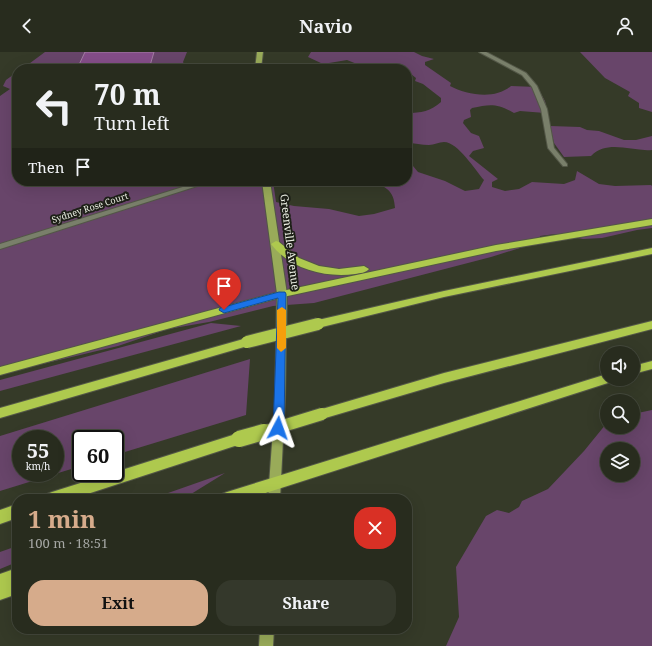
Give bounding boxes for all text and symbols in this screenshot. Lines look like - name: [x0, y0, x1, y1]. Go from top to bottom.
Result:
- text: Navio: [299, 14, 353, 38]
- icon: back: [16, 15, 38, 37]
- icon: person: [614, 15, 636, 37]
- text: 70 m: [94, 75, 161, 113]
- icon: left: [28, 80, 80, 132]
- text: Turn left: [94, 111, 169, 135]
- icon: arrive: [72, 156, 94, 178]
- text: Then: [28, 157, 64, 177]
- street label: Sydney Rose Court: [50, 189, 130, 226]
- street label: Greenville Avenue: [277, 193, 304, 291]
- pin: [207, 269, 241, 310]
- icon: arrive: [213, 275, 235, 297]
- map controls: [600, 346, 640, 482]
- button: sound: [600, 346, 640, 386]
- button: search: [600, 394, 640, 434]
- position arrow: [257, 407, 299, 449]
- speed limit sign: 60: [72, 430, 124, 482]
- text: 55: [27, 437, 49, 464]
- button: layers: [600, 442, 640, 482]
- text: km/h: [26, 459, 50, 473]
- text: 1 min: [28, 502, 96, 535]
- button: close: [354, 507, 396, 549]
- text: 100 m · 18:51: [28, 534, 108, 552]
- button: Exit: [28, 580, 208, 626]
- button: Share: [216, 580, 396, 626]

